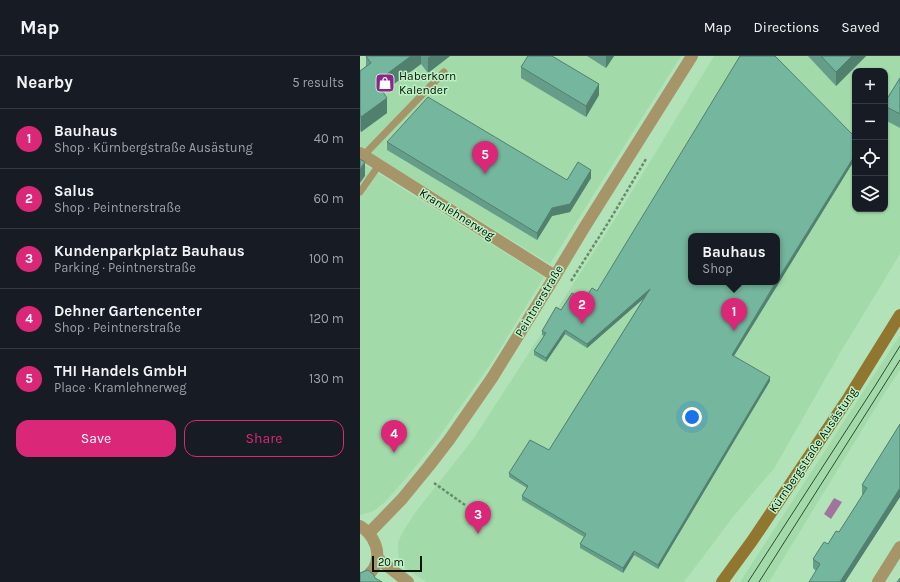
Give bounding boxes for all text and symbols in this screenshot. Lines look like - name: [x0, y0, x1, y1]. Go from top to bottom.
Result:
- text: Map: [20, 17, 59, 39]
- text: Map: [704, 19, 732, 36]
- text: Directions: [754, 19, 819, 36]
- text: Saved: [841, 19, 880, 36]
- map controls: [852, 68, 888, 212]
- button: +: [852, 68, 888, 104]
- place label: Haberkorn Kalender: [399, 69, 456, 97]
- text: Nearby: [16, 72, 73, 92]
- shop icon: Haberkorn Kalender: [374, 72, 396, 94]
- text: 5 results: [292, 75, 344, 90]
- button: −: [852, 104, 888, 140]
- text: Bauhaus: [54, 122, 117, 140]
- text: 1: [27, 131, 31, 146]
- text: 40 m: [314, 131, 344, 146]
- text: Shop · Kürnbergstraße Ausästung: [54, 140, 253, 155]
- button: locate: [852, 140, 888, 176]
- pin: 5: [472, 141, 498, 174]
- button: layers: [852, 176, 888, 212]
- text: Salus: [54, 182, 94, 200]
- street label: Kramlehnerweg: [417, 185, 497, 243]
- text: 2: [25, 191, 33, 206]
- text: 60 m: [314, 191, 344, 206]
- text: Shop · Peintnerstraße: [54, 200, 181, 215]
- popup: [688, 233, 780, 285]
- text: Kundenparkplatz Bauhaus: [54, 242, 245, 260]
- text: Bauhaus: [702, 243, 766, 261]
- text: 3: [25, 251, 33, 266]
- text: 100 m: [309, 251, 344, 266]
- text: Parking · Peintnerstraße: [54, 260, 196, 275]
- text: Shop: [702, 261, 733, 276]
- street label: Peintnerstraße: [512, 263, 566, 339]
- pin: 2: [569, 291, 595, 324]
- pin: 1: [721, 298, 747, 331]
- text: Dehner Gartencenter: [54, 302, 202, 320]
- text: 4: [25, 311, 33, 326]
- text: 120 m: [309, 311, 344, 326]
- text: Shop · Peintnerstraße: [54, 320, 181, 335]
- text: THI Handels GmbH: [54, 362, 187, 380]
- text: 5: [25, 371, 33, 386]
- text: 130 m: [309, 371, 344, 386]
- text: Place · Kramlehnerweg: [54, 380, 187, 395]
- street label: Kürnbergstraße Ausästung: [766, 385, 860, 515]
- your location: [682, 407, 702, 427]
- button: Save: [16, 420, 176, 457]
- button: Share: [184, 420, 344, 457]
- pin: 4: [381, 420, 407, 453]
- pin: 3: [465, 501, 491, 534]
- scale bar: [372, 554, 422, 573]
- text: 20 m: [378, 556, 404, 569]

